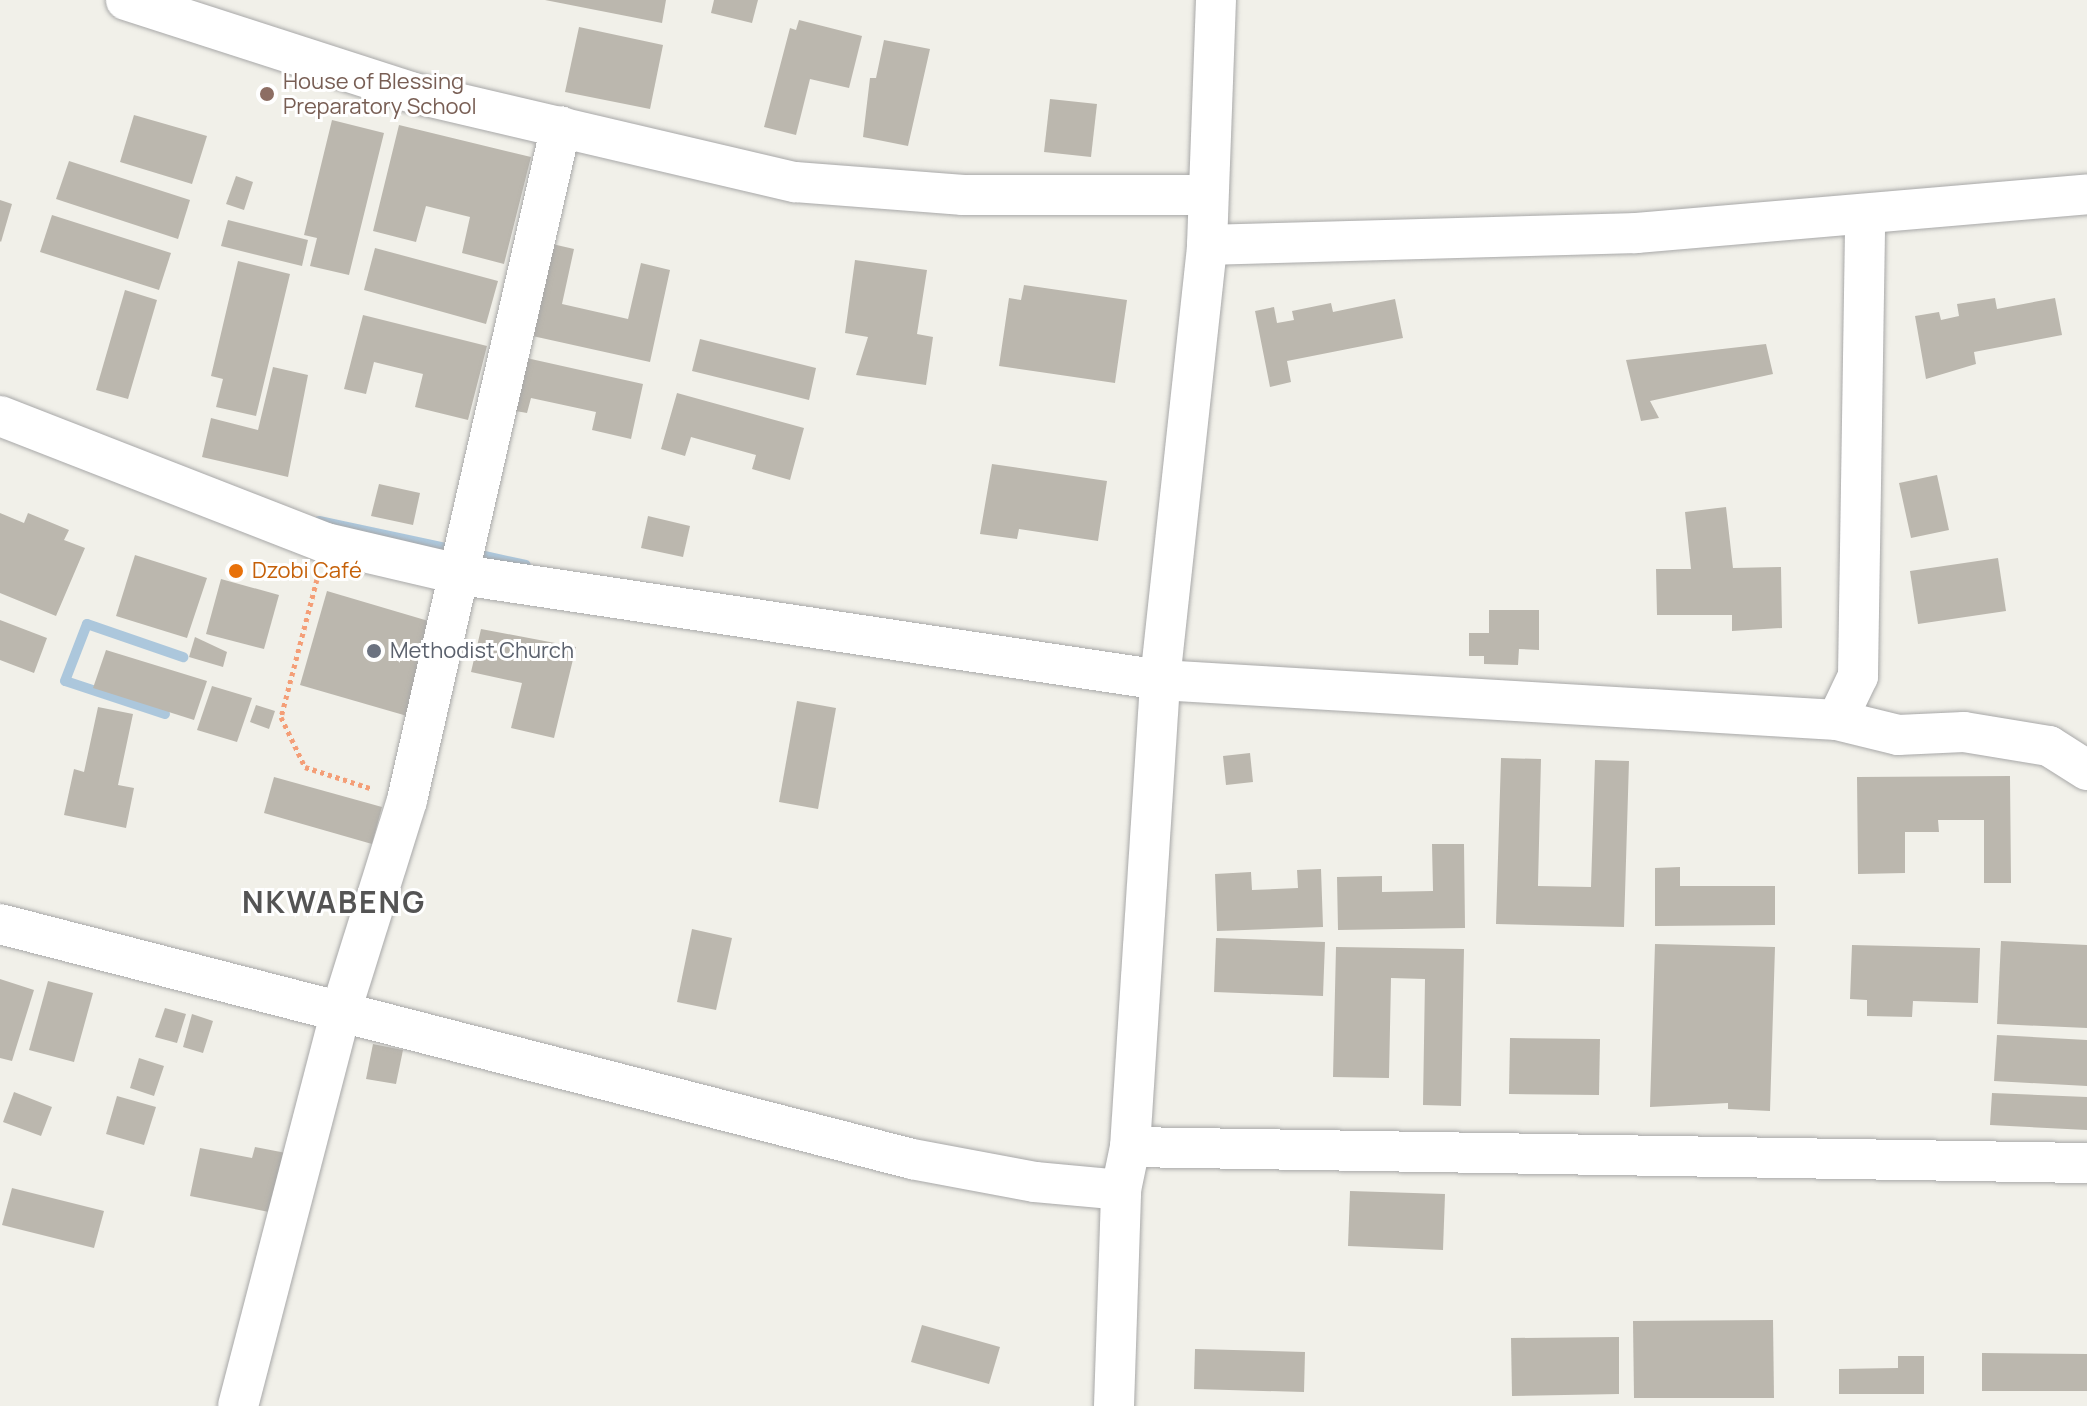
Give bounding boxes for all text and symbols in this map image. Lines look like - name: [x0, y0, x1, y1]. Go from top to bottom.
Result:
- place label: House of Blessing Preparatory School: [283, 68, 477, 120]
- marker: House of Blessing Preparatory School: [258, 85, 276, 103]
- place label: Dzobi Café: [252, 558, 362, 584]
- marker: Dzobi Café: [227, 562, 245, 580]
- place label: Methodist Church: [390, 638, 574, 664]
- marker: Methodist Church: [365, 642, 383, 660]
- district label: NKWABENG: [242, 884, 426, 920]

